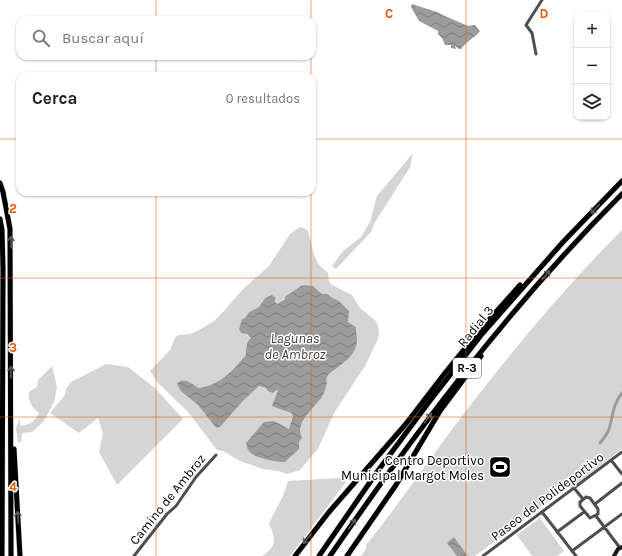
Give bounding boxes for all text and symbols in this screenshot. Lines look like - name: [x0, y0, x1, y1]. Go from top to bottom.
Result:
- text: C: [385, 6, 393, 21]
- text: D: [540, 6, 549, 21]
- map controls: [574, 12, 610, 120]
- button: +: [574, 12, 610, 48]
- search box: [16, 16, 316, 60]
- icon: search: [30, 27, 52, 49]
- text: Buscar aquí: [62, 29, 144, 47]
- button: −: [574, 48, 610, 84]
- button: layers: [574, 84, 610, 120]
- text: Cerca: [32, 88, 77, 108]
- text: 0 resultados: [226, 91, 300, 106]
- text: 2: [9, 201, 17, 216]
- one-way arrow: [590, 204, 600, 214]
- one-way arrow: [7, 236, 15, 249]
- one-way arrow: [542, 269, 551, 280]
- street label: Radial 3: [454, 303, 496, 350]
- water label: Lagunas de Ambroz: [265, 330, 326, 363]
- text: 3: [9, 340, 17, 355]
- road number: R-3: [453, 358, 481, 378]
- one-way arrow: [7, 366, 15, 379]
- one-way arrow: [424, 413, 432, 424]
- street label: Paseo del Polideportivo: [488, 449, 607, 544]
- street label: Camino de Ambroz: [126, 451, 208, 548]
- place label: Centro Deportivo Municipal Margot Moles: [341, 453, 484, 483]
- sports icon: Centro Deportivo Municipal Margot Moles: [487, 454, 513, 480]
- text: 4: [9, 479, 17, 494]
- one-way arrow: [14, 511, 21, 524]
- one-way arrow: [348, 519, 356, 530]
- one-way arrow: [303, 534, 311, 545]

